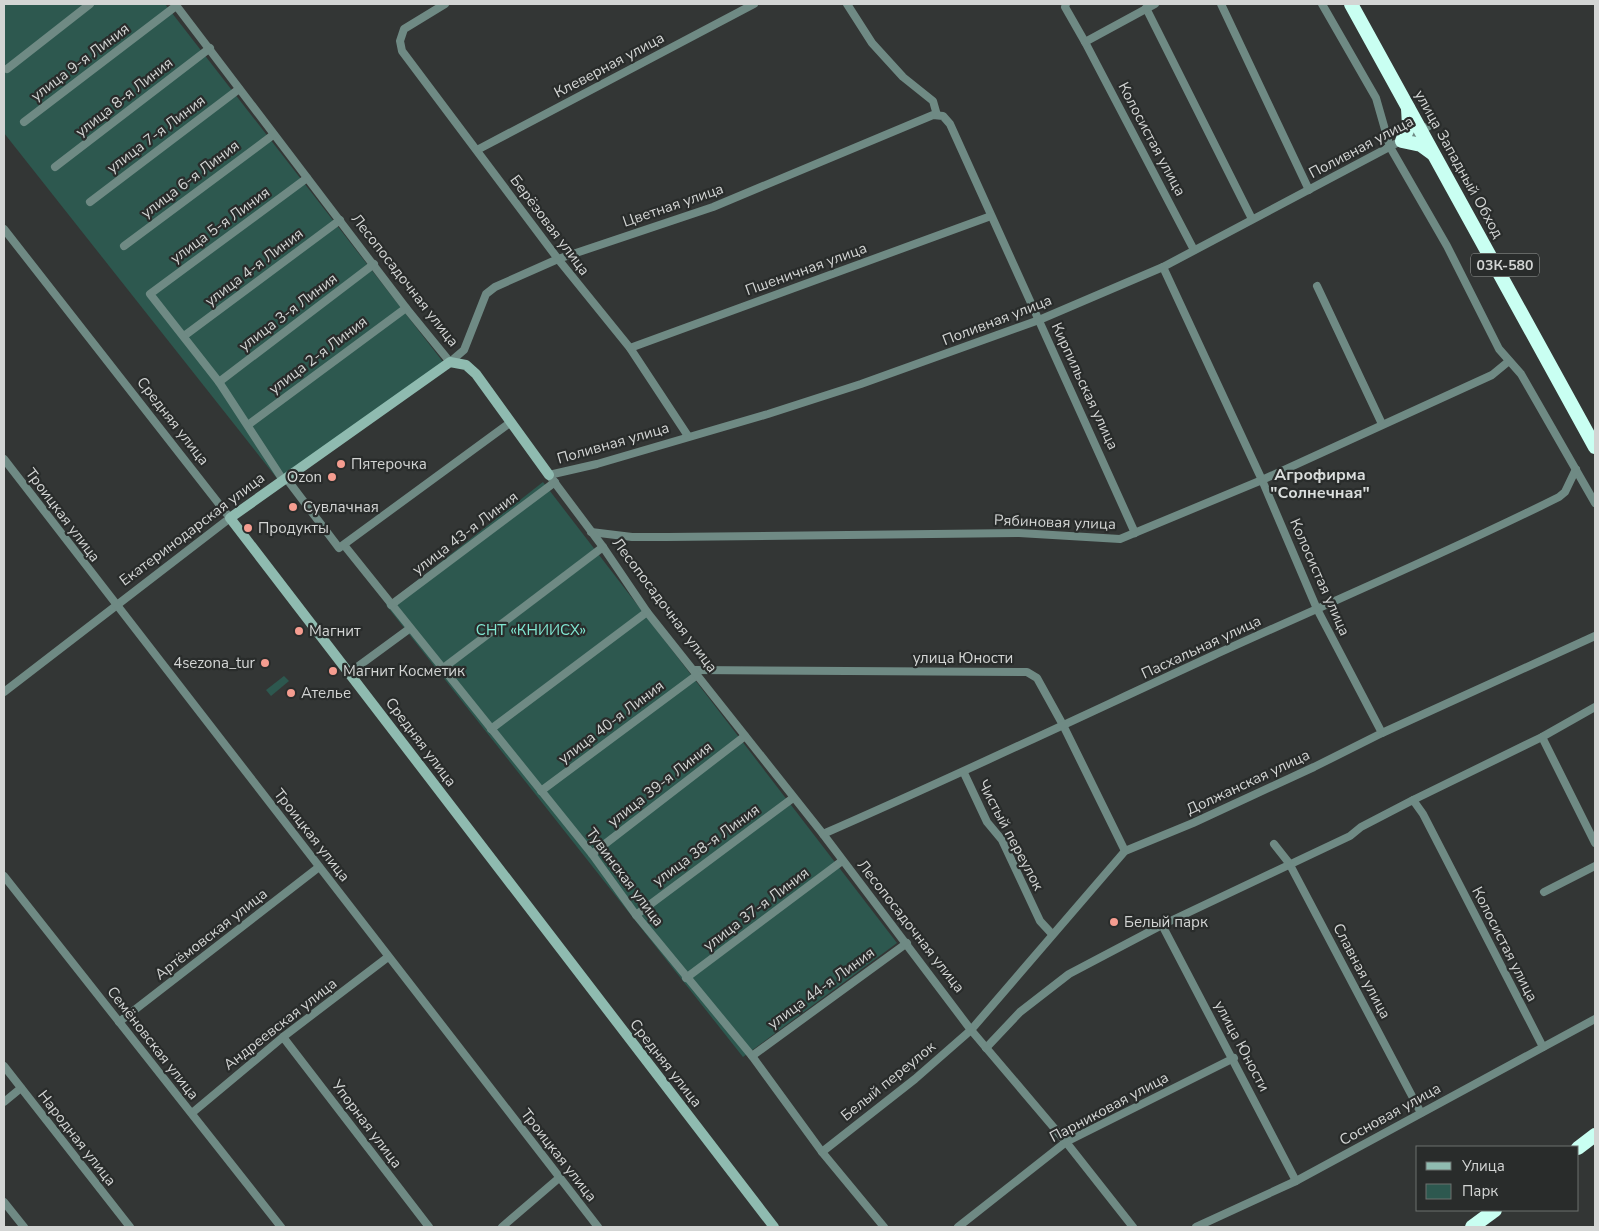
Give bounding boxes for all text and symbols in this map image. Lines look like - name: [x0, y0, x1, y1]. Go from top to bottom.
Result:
- street label: улица 9-я Линия: [27, 18, 133, 106]
- street label: Клеверная улица: [550, 27, 668, 103]
- street label: улица 8-я Линия: [71, 53, 177, 141]
- street label: Колосистая улица: [1113, 78, 1191, 200]
- street label: улица Западный Обход: [1410, 86, 1508, 242]
- street label: улица 7-я Линия: [103, 90, 209, 178]
- street label: Поливная улица: [1305, 111, 1417, 183]
- street label: улица 6-я Линия: [137, 135, 243, 223]
- street label: Берёзовая улица: [506, 171, 594, 279]
- street label: Цветная улица: [620, 178, 726, 232]
- street label: улица 5-я Линия: [166, 182, 274, 268]
- street label: Лесопосадочная улица: [347, 209, 463, 351]
- street label: улица 4-я Линия: [201, 223, 307, 311]
- street label: Пшеничная улица: [742, 238, 870, 300]
- road number: 03К-580: [1471, 254, 1539, 276]
- street label: улица 3-я Линия: [235, 268, 341, 356]
- street label: Поливная улица: [939, 290, 1055, 350]
- street label: улица 2-я Линия: [265, 311, 371, 399]
- street label: Кирпильская улица: [1047, 319, 1123, 453]
- street label: Средняя улица: [132, 373, 214, 469]
- street label: Поливная улица: [555, 417, 671, 469]
- place label: Пятерочка: [351, 454, 427, 474]
- marker: Пятерочка: [335, 458, 347, 470]
- street label: Троицкая улица: [21, 464, 105, 566]
- district label: Агрофирма "Солнечная": [1270, 464, 1370, 504]
- place label: Ozon: [287, 467, 322, 487]
- street label: Екатеринодарская улица: [115, 468, 269, 590]
- marker: Ozon: [326, 471, 338, 483]
- street label: улица 43-я Линия: [408, 487, 522, 579]
- place label: Сувлачная: [303, 497, 379, 517]
- marker: Сувлачная: [287, 501, 299, 513]
- street label: Рябиновая улица: [994, 510, 1116, 534]
- street label: Колосистая улица: [1285, 515, 1355, 639]
- place label: Продукты: [258, 518, 329, 538]
- marker: Продукты: [242, 522, 254, 534]
- street label: Лесопосадочная улица: [608, 534, 722, 676]
- street label: Пасхальная улица: [1138, 610, 1264, 684]
- park label: СНТ «КНИИСХ»: [476, 620, 586, 640]
- place label: Магнит: [309, 621, 361, 641]
- marker: Магнит: [293, 625, 305, 637]
- street label: улица Юности: [913, 648, 1013, 668]
- place label: 4sezona_tur: [173, 653, 256, 673]
- marker: 4sezona_tur: [259, 657, 271, 669]
- place label: Магнит Косметик: [343, 661, 465, 681]
- marker: Магнит Косметик: [327, 665, 339, 677]
- street label: улица 40-я Линия: [554, 676, 668, 768]
- place label: Ателье: [301, 683, 351, 703]
- marker: Ателье: [285, 687, 297, 699]
- street label: Средняя улица: [381, 693, 461, 791]
- street label: улица 39-я Линия: [604, 737, 716, 831]
- street label: Должанская улица: [1183, 745, 1313, 819]
- street label: Чистый переулок: [973, 776, 1049, 894]
- street label: Троицкая улица: [269, 784, 355, 886]
- street label: улица 38-я Линия: [649, 799, 763, 891]
- street label: Тувинская улица: [581, 824, 669, 930]
- street label: Лесопосадочная улица: [853, 855, 969, 997]
- street label: улица 37-я Линия: [699, 863, 813, 955]
- street label: Колосистая улица: [1467, 883, 1543, 1005]
- street label: Артёмовская улица: [150, 884, 272, 984]
- place label: Белый парк: [1124, 912, 1208, 932]
- marker: Белый парк: [1108, 916, 1120, 928]
- street label: Славная улица: [1328, 920, 1396, 1022]
- street label: улица 44-я Линия: [764, 942, 878, 1034]
- street label: Андреевская улица: [219, 973, 341, 1075]
- street label: Семёновская улица: [103, 982, 203, 1104]
- street label: улица Юности: [1210, 997, 1274, 1095]
- street label: Средняя улица: [625, 1015, 707, 1111]
- street label: Белый переулок: [836, 1037, 940, 1125]
- street label: Парниковая улица: [1046, 1067, 1172, 1147]
- street label: Упорная улица: [327, 1075, 407, 1172]
- street label: Сосновая улица: [1336, 1078, 1444, 1150]
- street label: Народная улица: [33, 1086, 121, 1190]
- street label: Троицкая улица: [516, 1104, 602, 1206]
- legend: [1416, 1146, 1579, 1211]
- text: Улица: [1461, 1156, 1505, 1176]
- text: Парк: [1462, 1181, 1498, 1201]

